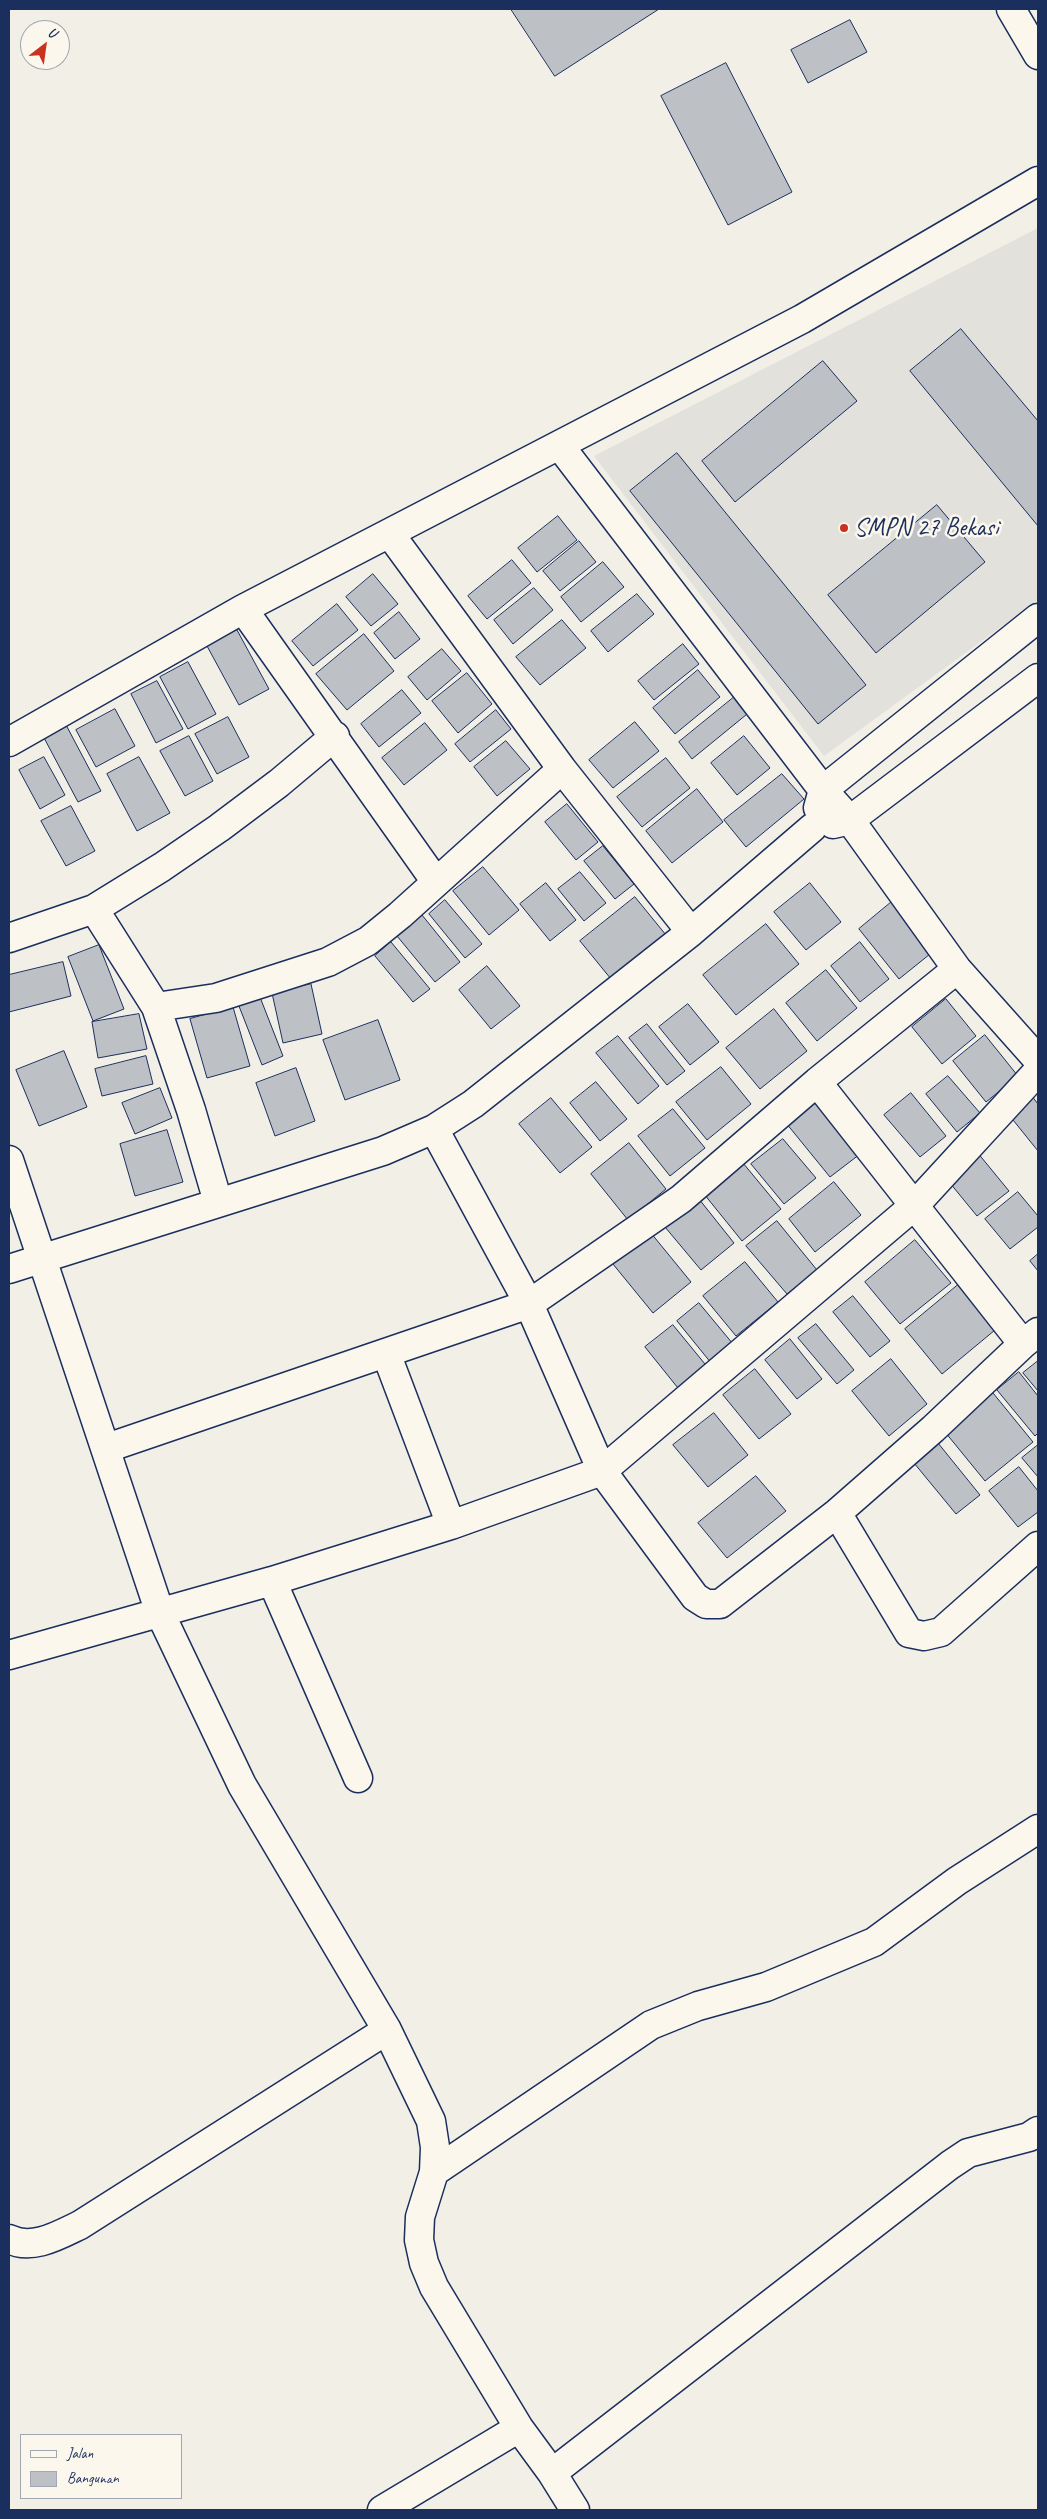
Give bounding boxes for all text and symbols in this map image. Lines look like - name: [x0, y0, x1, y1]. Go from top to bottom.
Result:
- north arrow: [20, 20, 70, 70]
- text: U: [45, 23, 59, 41]
- place label: SMPN 27 Bekasi: [854, 513, 998, 543]
- marker: SMPN 27 Bekasi: [838, 522, 850, 534]
- legend: [20, 2434, 182, 2499]
- text: Jalan: [67, 2444, 93, 2463]
- text: Bangunan: [67, 2469, 119, 2488]

